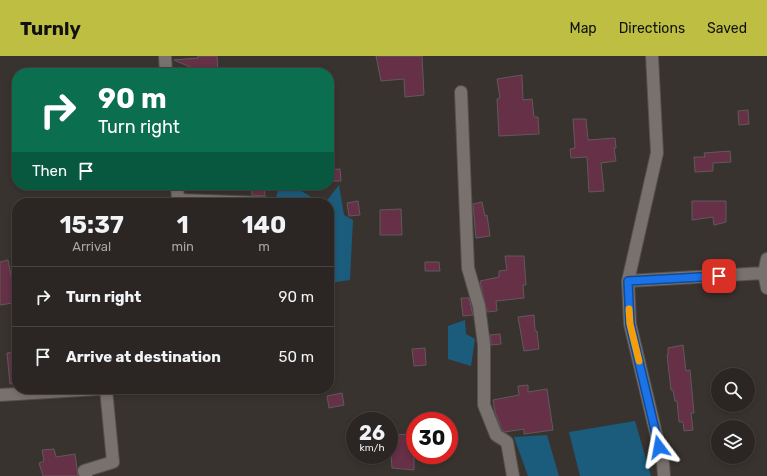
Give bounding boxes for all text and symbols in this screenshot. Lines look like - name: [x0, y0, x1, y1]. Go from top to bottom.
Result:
- text: Turnly: [20, 17, 81, 40]
- text: Map: [570, 20, 597, 37]
- text: Directions: [619, 20, 685, 37]
- text: Saved: [707, 20, 747, 37]
- text: 90 m: [98, 82, 167, 115]
- icon: right: [32, 84, 84, 136]
- text: Turn right: [98, 116, 180, 138]
- icon: arrive: [75, 160, 97, 182]
- text: Then: [32, 162, 67, 180]
- text: 15:37: [60, 211, 124, 239]
- text: 1: [177, 211, 189, 239]
- text: 140: [242, 211, 286, 239]
- text: Arrival: [72, 239, 111, 254]
- text: min: [171, 239, 194, 254]
- text: m: [258, 239, 270, 254]
- pin: [702, 259, 736, 293]
- icon: arrive: [708, 265, 730, 287]
- icon: right: [32, 286, 54, 308]
- text: Turn right: [66, 288, 141, 306]
- text: 90 m: [279, 288, 314, 306]
- icon: arrive: [32, 346, 54, 368]
- text: Arrive at destination: [66, 348, 221, 366]
- text: 50 m: [279, 348, 314, 366]
- map controls: [711, 368, 755, 464]
- button: search: [711, 368, 755, 412]
- speed limit sign: 30: [406, 412, 458, 464]
- button: layers: [711, 420, 755, 464]
- text: 26: [359, 421, 385, 445]
- position arrow: [638, 426, 680, 468]
- text: km/h: [360, 442, 384, 454]

